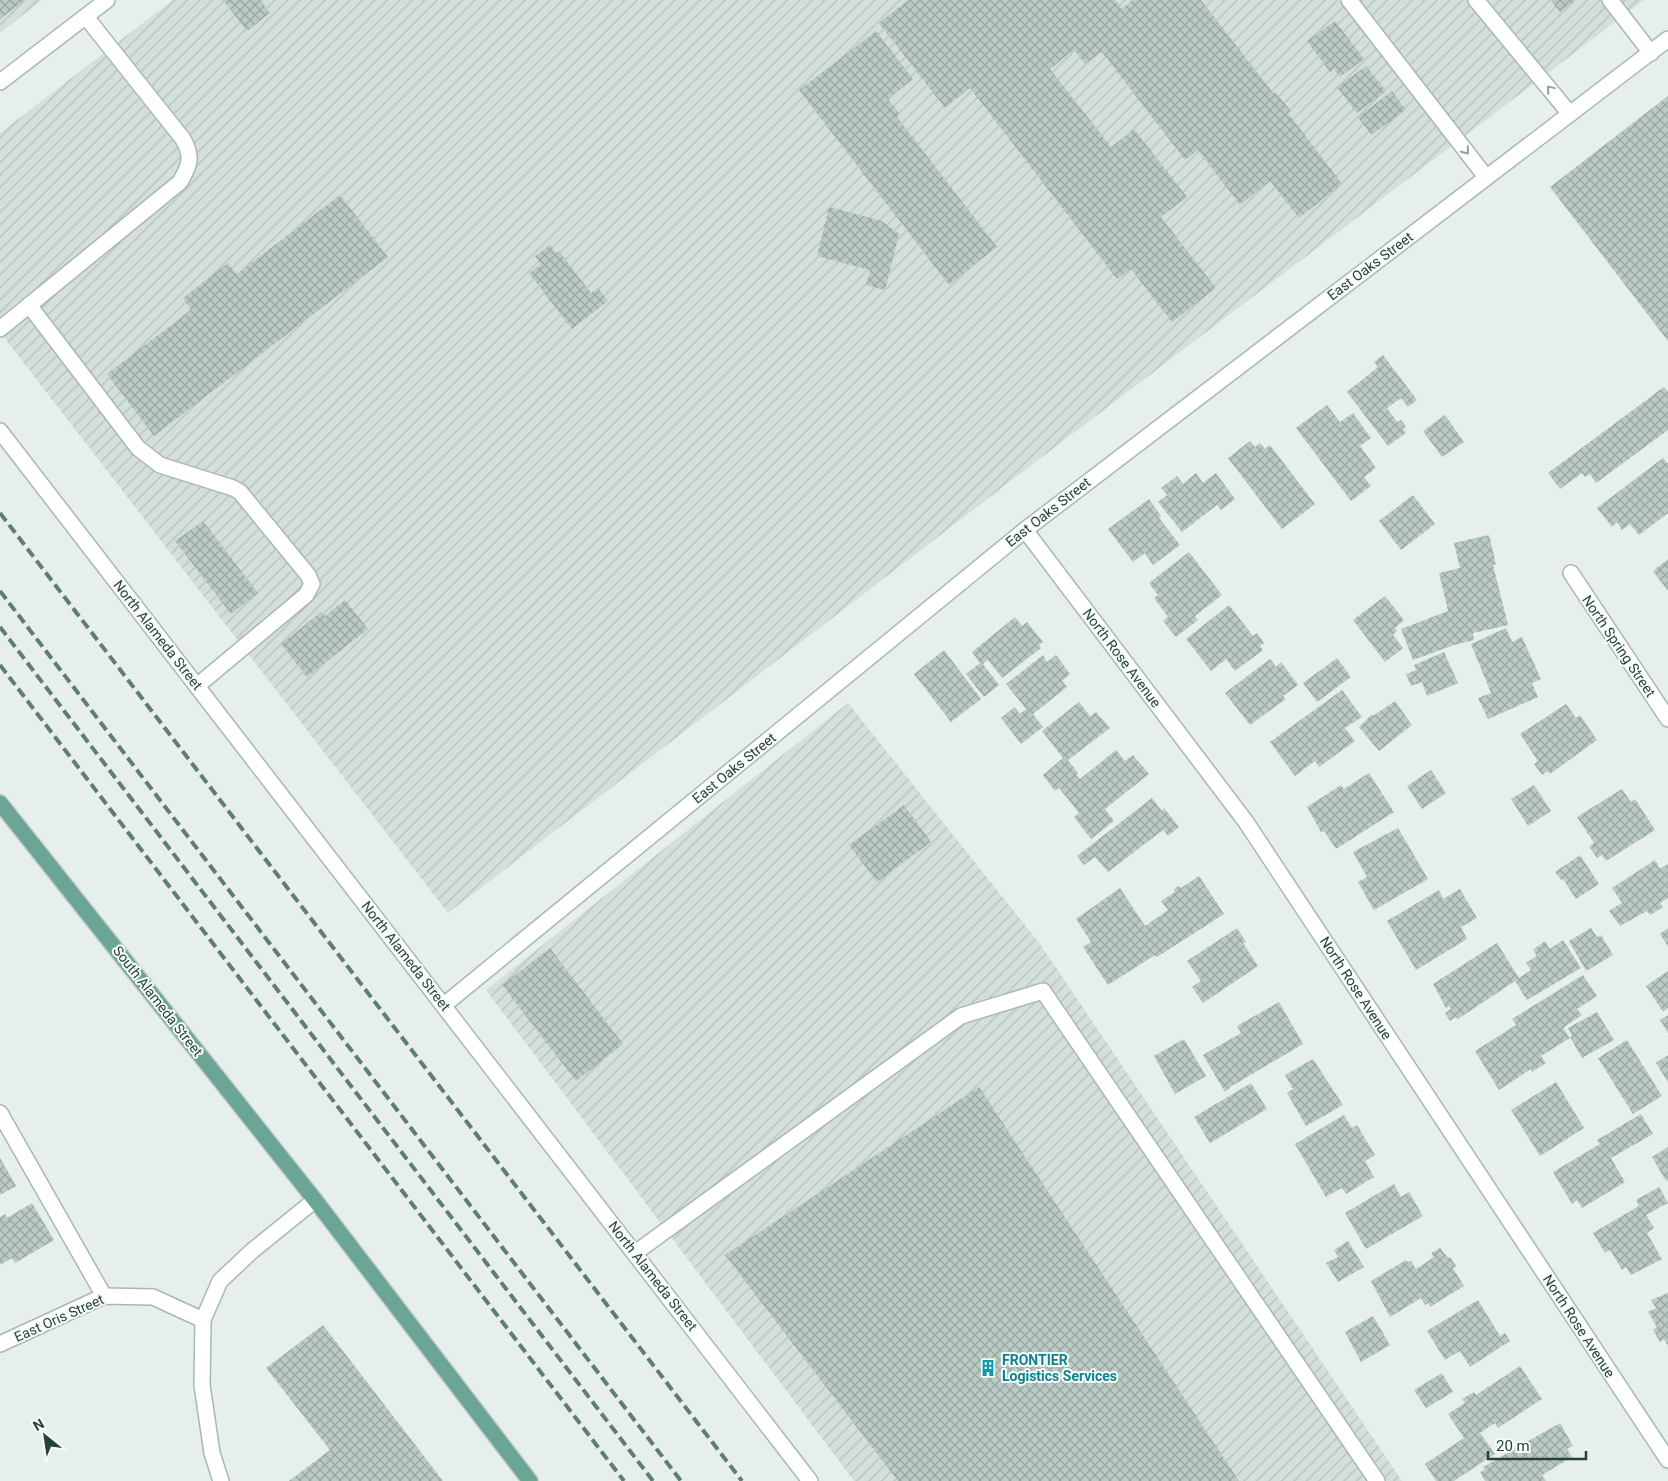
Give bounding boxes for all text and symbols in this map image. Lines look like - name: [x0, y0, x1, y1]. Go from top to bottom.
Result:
- one-way arrow: [1547, 86, 1556, 95]
- one-way arrow: [1460, 145, 1468, 154]
- street label: East Oaks Street: [1324, 228, 1416, 303]
- street label: East Oaks Street: [1003, 474, 1094, 550]
- street label: North Alameda Street: [110, 577, 206, 693]
- street label: North Spring Street: [1579, 592, 1659, 700]
- street label: North Rose Avenue: [1080, 606, 1164, 710]
- street label: East Oaks Street: [689, 729, 779, 807]
- street label: North Alameda Street: [358, 898, 454, 1014]
- street label: North Rose Avenue: [1317, 934, 1395, 1042]
- street label: South Alameda Street: [110, 943, 206, 1060]
- street label: North Alameda Street: [605, 1218, 701, 1334]
- street label: North Rose Avenue: [1540, 1272, 1618, 1380]
- street label: East Oris Street: [12, 1291, 107, 1345]
- place label: FRONTIER Logistics Services: [1002, 1352, 1117, 1384]
- building icon: FRONTIER Logistics Services: [978, 1358, 998, 1378]
- north arrow: [20, 1411, 70, 1461]
- text: N: [30, 1415, 47, 1434]
- scale bar: [1488, 1428, 1586, 1460]
- text: 20 m: [1496, 1437, 1530, 1455]

